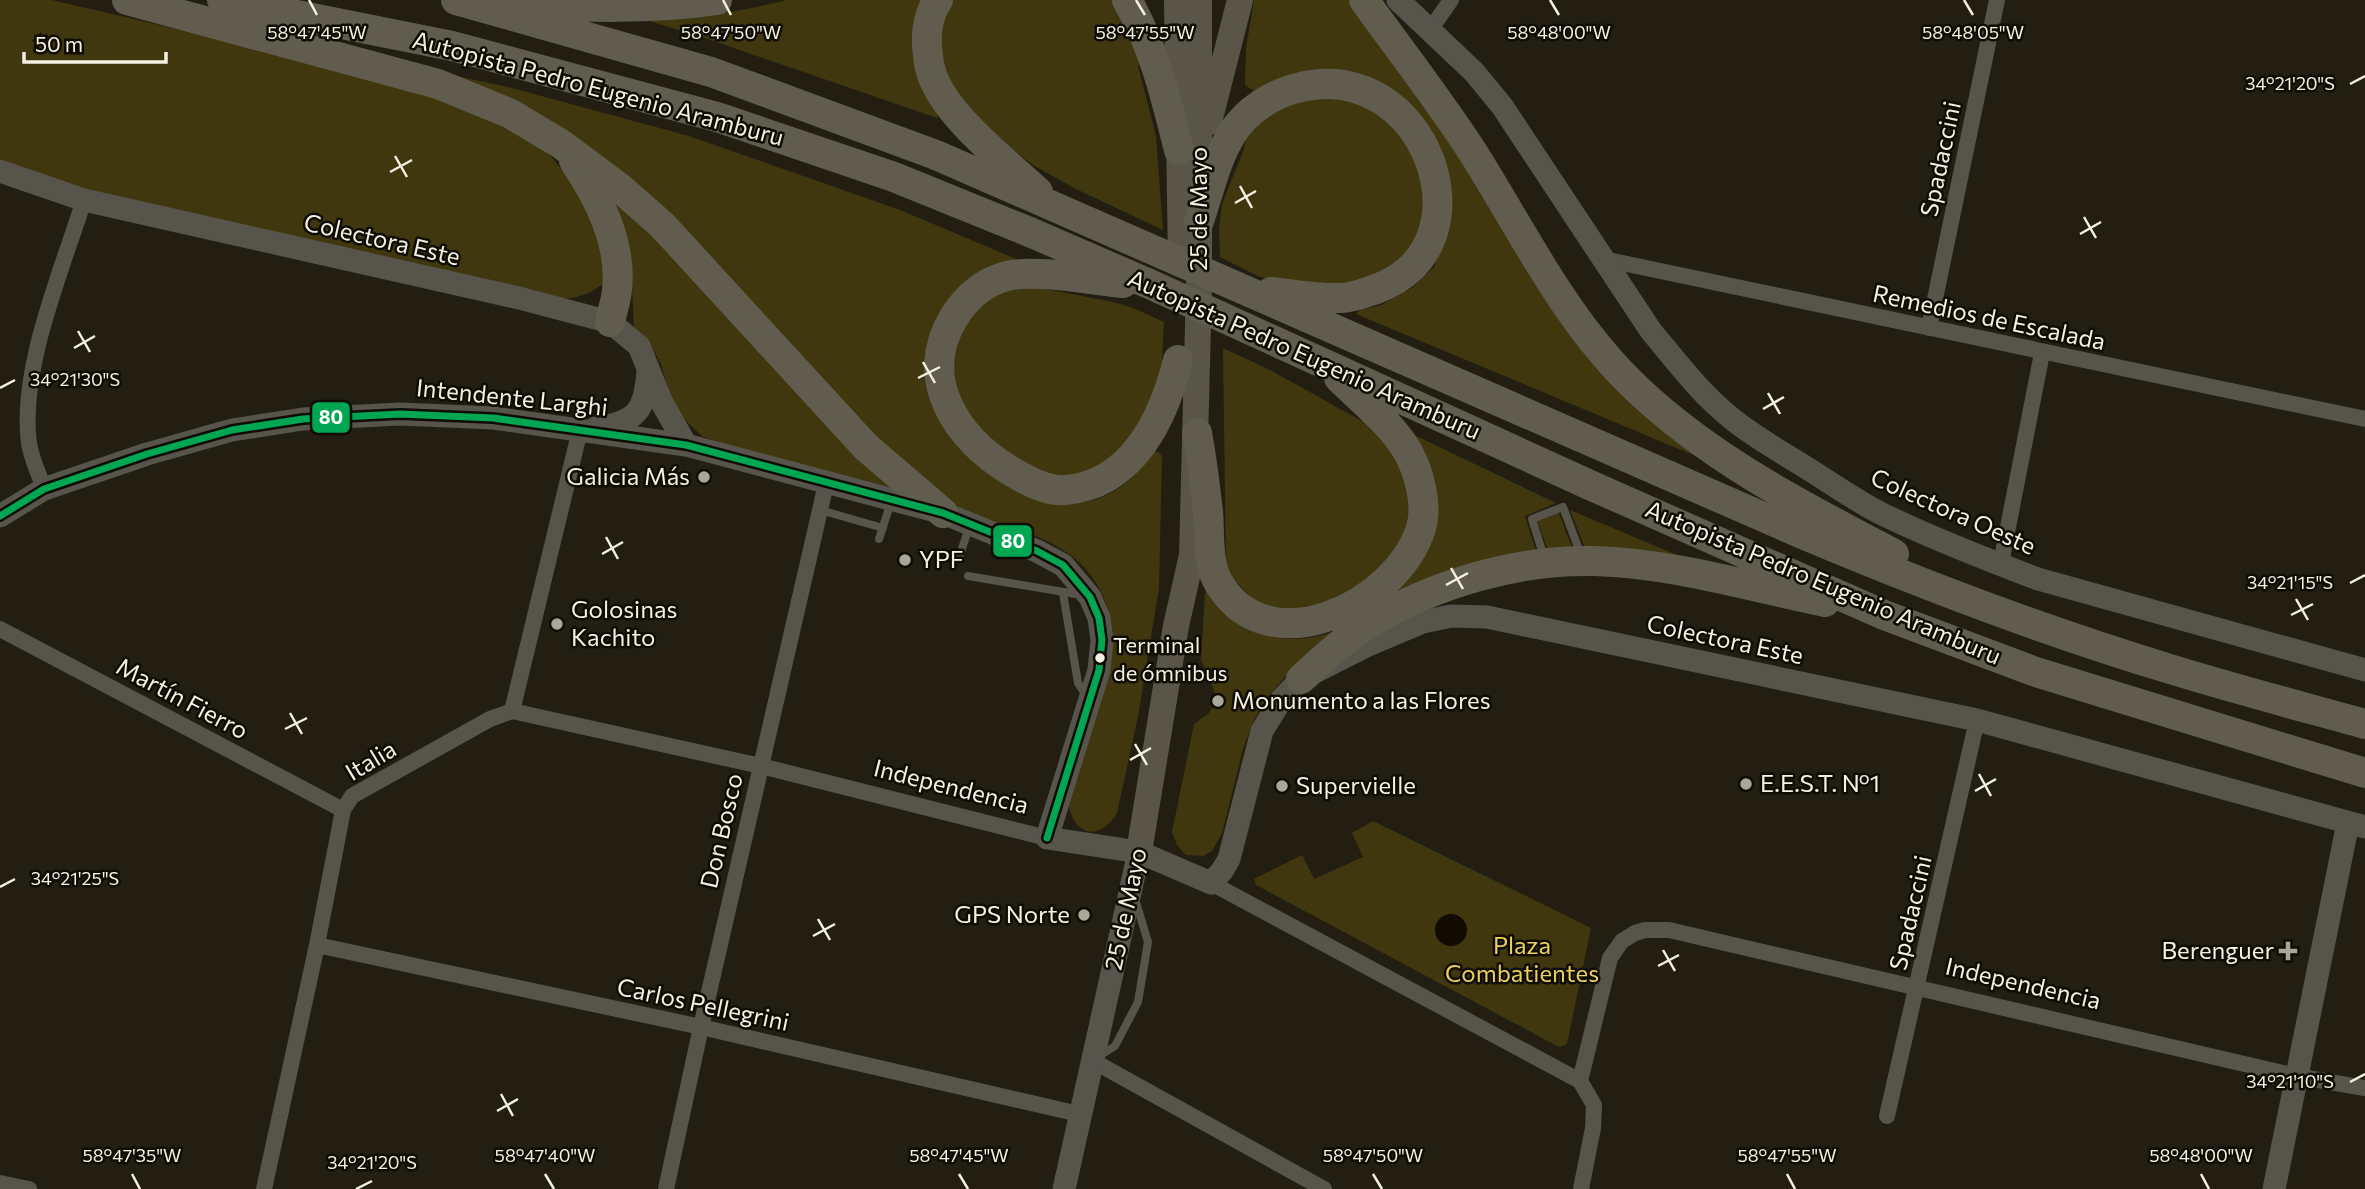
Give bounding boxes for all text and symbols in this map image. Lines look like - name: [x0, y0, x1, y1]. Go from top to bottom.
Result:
- scale bar: [24, 21, 166, 65]
- text: 58°47'45"W: [267, 21, 367, 43]
- text: 58°47'50"W: [681, 21, 781, 43]
- text: 58°47'55"W: [1095, 21, 1195, 43]
- text: 58°48'00"W: [1507, 21, 1611, 43]
- text: 58°48'05"W: [1922, 21, 2024, 43]
- street label: Autopista Pedro Eugenio Aramburu: [410, 24, 787, 151]
- text: 50 m: [35, 31, 83, 56]
- text: 34°21'20"S: [2245, 72, 2335, 94]
- street label: Spadaccini: [1913, 98, 1966, 219]
- street label: 25 de Mayo: [1183, 147, 1212, 271]
- street label: Colectora Este: [301, 206, 463, 271]
- street label: Autopista Pedro Eugenio Aramburu: [1124, 262, 1486, 445]
- street label: Remedios de Escalada: [1870, 278, 2108, 355]
- text: 34°21'30"S: [30, 368, 120, 390]
- street label: Intendente Larghi: [415, 372, 609, 421]
- line badge: 80: [311, 401, 351, 434]
- text: 80: [319, 405, 343, 428]
- place label: Galicia Más: [566, 461, 690, 490]
- street label: Colectora Oeste: [1867, 461, 2041, 560]
- marker: Galicia Más: [696, 469, 712, 485]
- street label: Autopista Pedro Eugenio Aramburu: [1642, 493, 2006, 670]
- line badge: 80: [992, 524, 1033, 558]
- text: 80: [1001, 529, 1025, 552]
- place label: YPF: [919, 544, 963, 573]
- marker: YPF: [897, 552, 913, 568]
- text: 34°21'15"S: [2247, 571, 2333, 593]
- place label: Golosinas Kachito: [571, 594, 677, 651]
- street label: Colectora Este: [1644, 608, 1806, 669]
- marker: Golosinas Kachito: [549, 616, 565, 632]
- place label: Terminal de ómnibus: [1113, 631, 1227, 686]
- street label: Martín Fierro: [112, 651, 253, 745]
- marker: Terminal de ómnibus: [1093, 651, 1107, 665]
- place label: Monumento a las Flores: [1232, 685, 1491, 714]
- marker: Monumento a las Flores: [1210, 693, 1226, 709]
- street label: Italia: [340, 733, 401, 786]
- street label: Independencia: [871, 752, 1032, 819]
- place label: E.E.S.T. Nº1: [1760, 768, 1880, 797]
- street label: Don Bosco: [693, 770, 748, 891]
- place label: Supervielle: [1296, 770, 1416, 799]
- marker: E.E.S.T. Nº1: [1738, 776, 1754, 792]
- marker: Supervielle: [1274, 778, 1290, 794]
- street label: 25 de Mayo: [1097, 845, 1152, 972]
- street label: Spadaccini: [1882, 852, 1937, 973]
- text: 34°21'25"S: [31, 867, 119, 889]
- place label: GPS Norte: [954, 899, 1070, 928]
- marker: GPS Norte: [1076, 907, 1092, 923]
- park label: Plaza Combatientes: [1445, 930, 1599, 987]
- place label: Berenguer: [2162, 935, 2274, 964]
- marker: Berenguer: [2280, 943, 2296, 959]
- street label: Independencia: [1943, 951, 2104, 1014]
- street label: Carlos Pellegrini: [615, 971, 792, 1036]
- text: 34°21'10"S: [2246, 1070, 2334, 1092]
- text: 58°47'35"W: [83, 1144, 181, 1166]
- text: 58°47'40"W: [495, 1144, 595, 1166]
- text: 58°47'45"W: [909, 1144, 1009, 1166]
- text: 58°47'50"W: [1323, 1144, 1423, 1166]
- text: 58°47'55"W: [1737, 1144, 1837, 1166]
- text: 58°48'00"W: [2149, 1144, 2253, 1166]
- text: 34°21'20"S: [327, 1151, 417, 1173]

